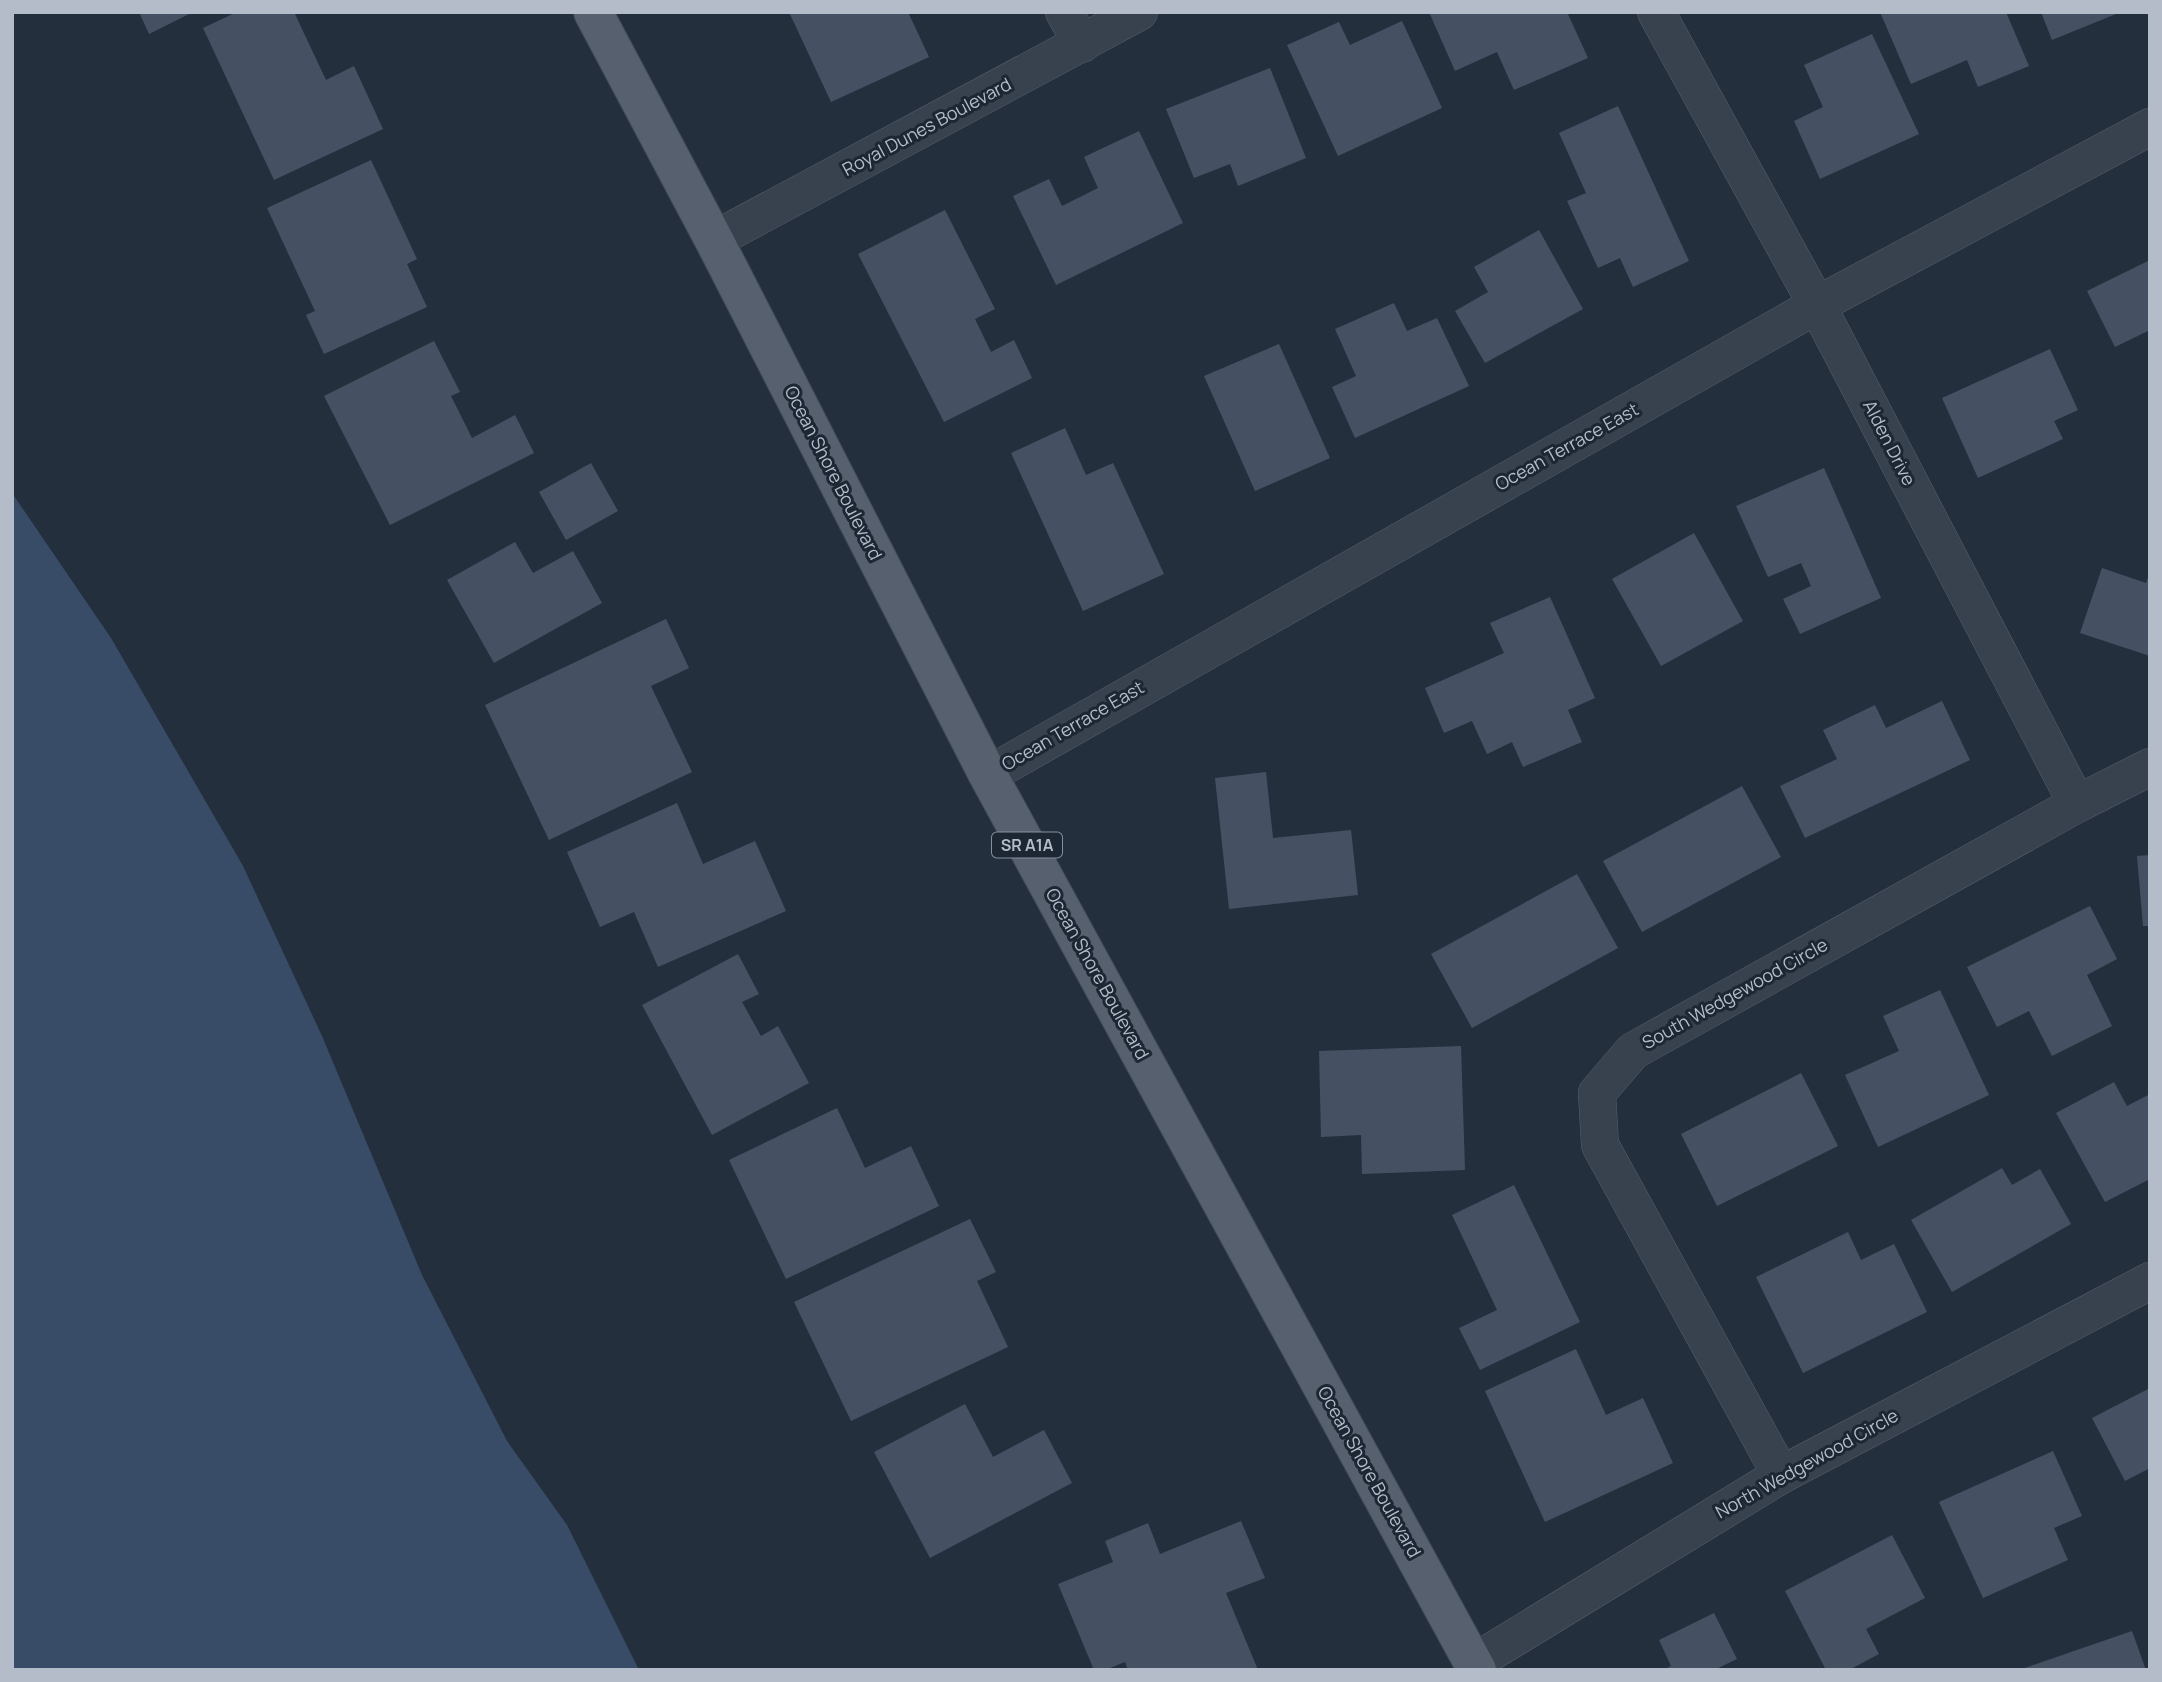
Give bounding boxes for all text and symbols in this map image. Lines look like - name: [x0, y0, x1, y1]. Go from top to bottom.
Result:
- street label: Royal Dunes Boulevard: [838, 71, 1015, 181]
- street label: Ocean Shore Boulevard: [779, 381, 888, 564]
- street label: Alden Drive: [1858, 396, 1922, 489]
- street label: Ocean Terrace East: [1490, 397, 1643, 496]
- street label: Ocean Terrace East: [997, 675, 1148, 776]
- road number: SR A1A: [992, 832, 1062, 858]
- street label: Ocean Shore Boulevard: [1041, 884, 1155, 1064]
- street label: South Wedgewood Circle: [1638, 932, 1832, 1054]
- street label: Ocean Shore Boulevard: [1313, 1382, 1427, 1562]
- street label: North Wedgewood Circle: [1711, 1403, 1902, 1523]

